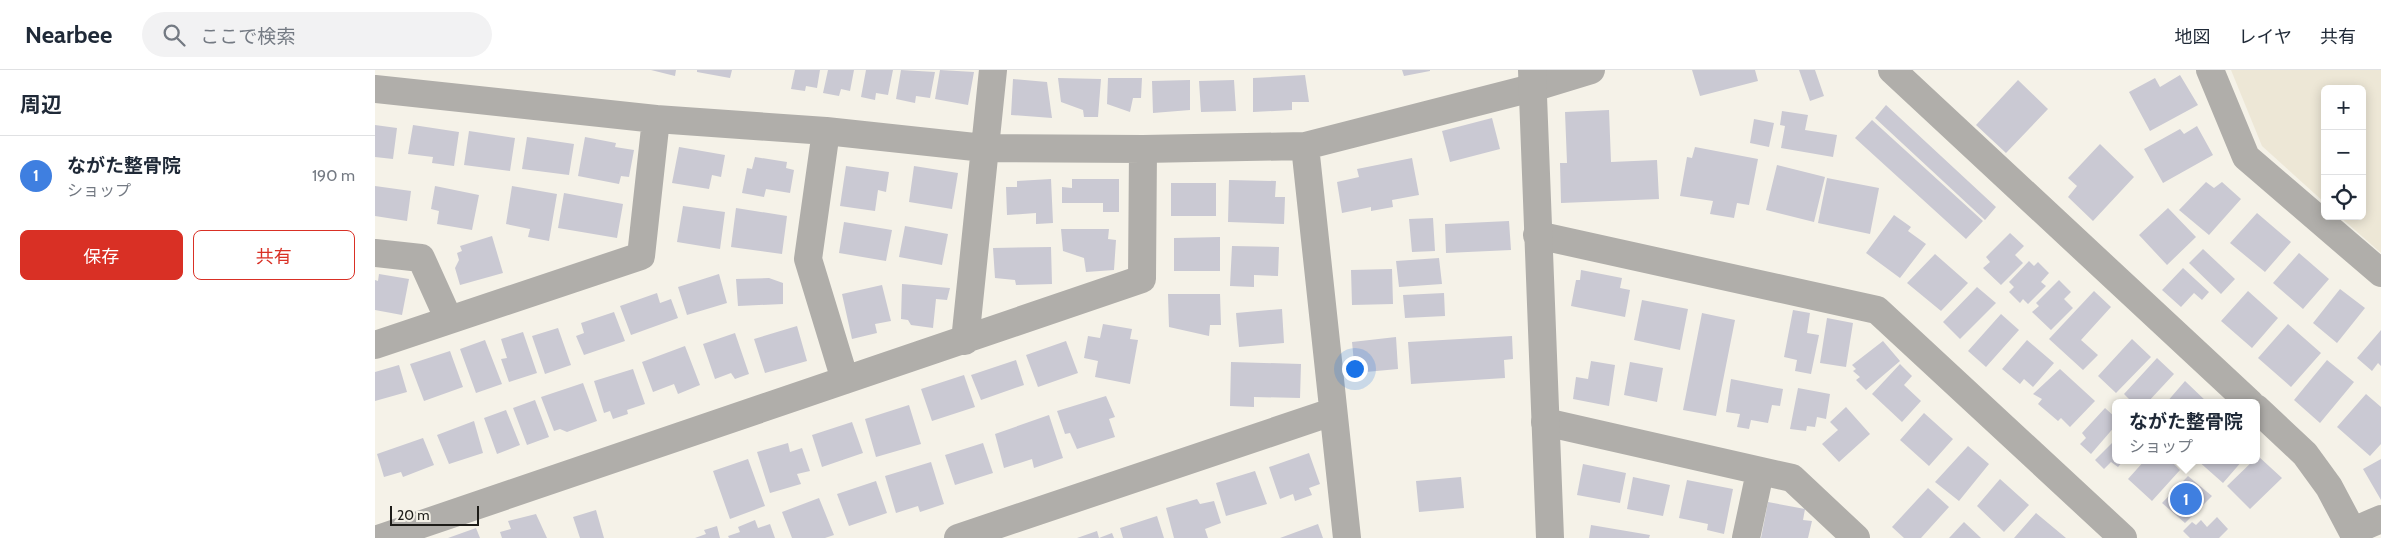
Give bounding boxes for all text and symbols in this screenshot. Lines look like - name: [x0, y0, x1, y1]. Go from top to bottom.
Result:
- search box: [142, 12, 492, 57]
- text: Nearbee: [25, 20, 112, 49]
- icon: search: [160, 21, 188, 49]
- text: ここで検索: [200, 25, 295, 48]
- text: 地図: [2175, 26, 2211, 48]
- text: レイヤ: [2239, 26, 2292, 48]
- text: 共有: [2320, 26, 2356, 48]
- map controls: [2321, 85, 2366, 220]
- button: +: [2321, 85, 2366, 130]
- text: 周辺: [20, 92, 62, 117]
- button: −: [2321, 130, 2366, 175]
- text: ながた整骨院: [67, 154, 181, 177]
- text: 1: [33, 166, 39, 185]
- text: 190 m: [312, 166, 355, 185]
- button: locate: [2321, 175, 2366, 220]
- text: ショップ: [67, 181, 131, 200]
- button: 保存: [20, 230, 183, 280]
- button: 共有: [193, 230, 355, 280]
- your location: [1342, 356, 1368, 382]
- popup: [2112, 399, 2260, 464]
- text: ながた整骨院: [2129, 410, 2243, 433]
- text: ショップ: [2129, 437, 2193, 456]
- pin: 1: [2170, 480, 2202, 518]
- scale bar: [390, 503, 479, 526]
- text: 20 m: [397, 506, 430, 524]

